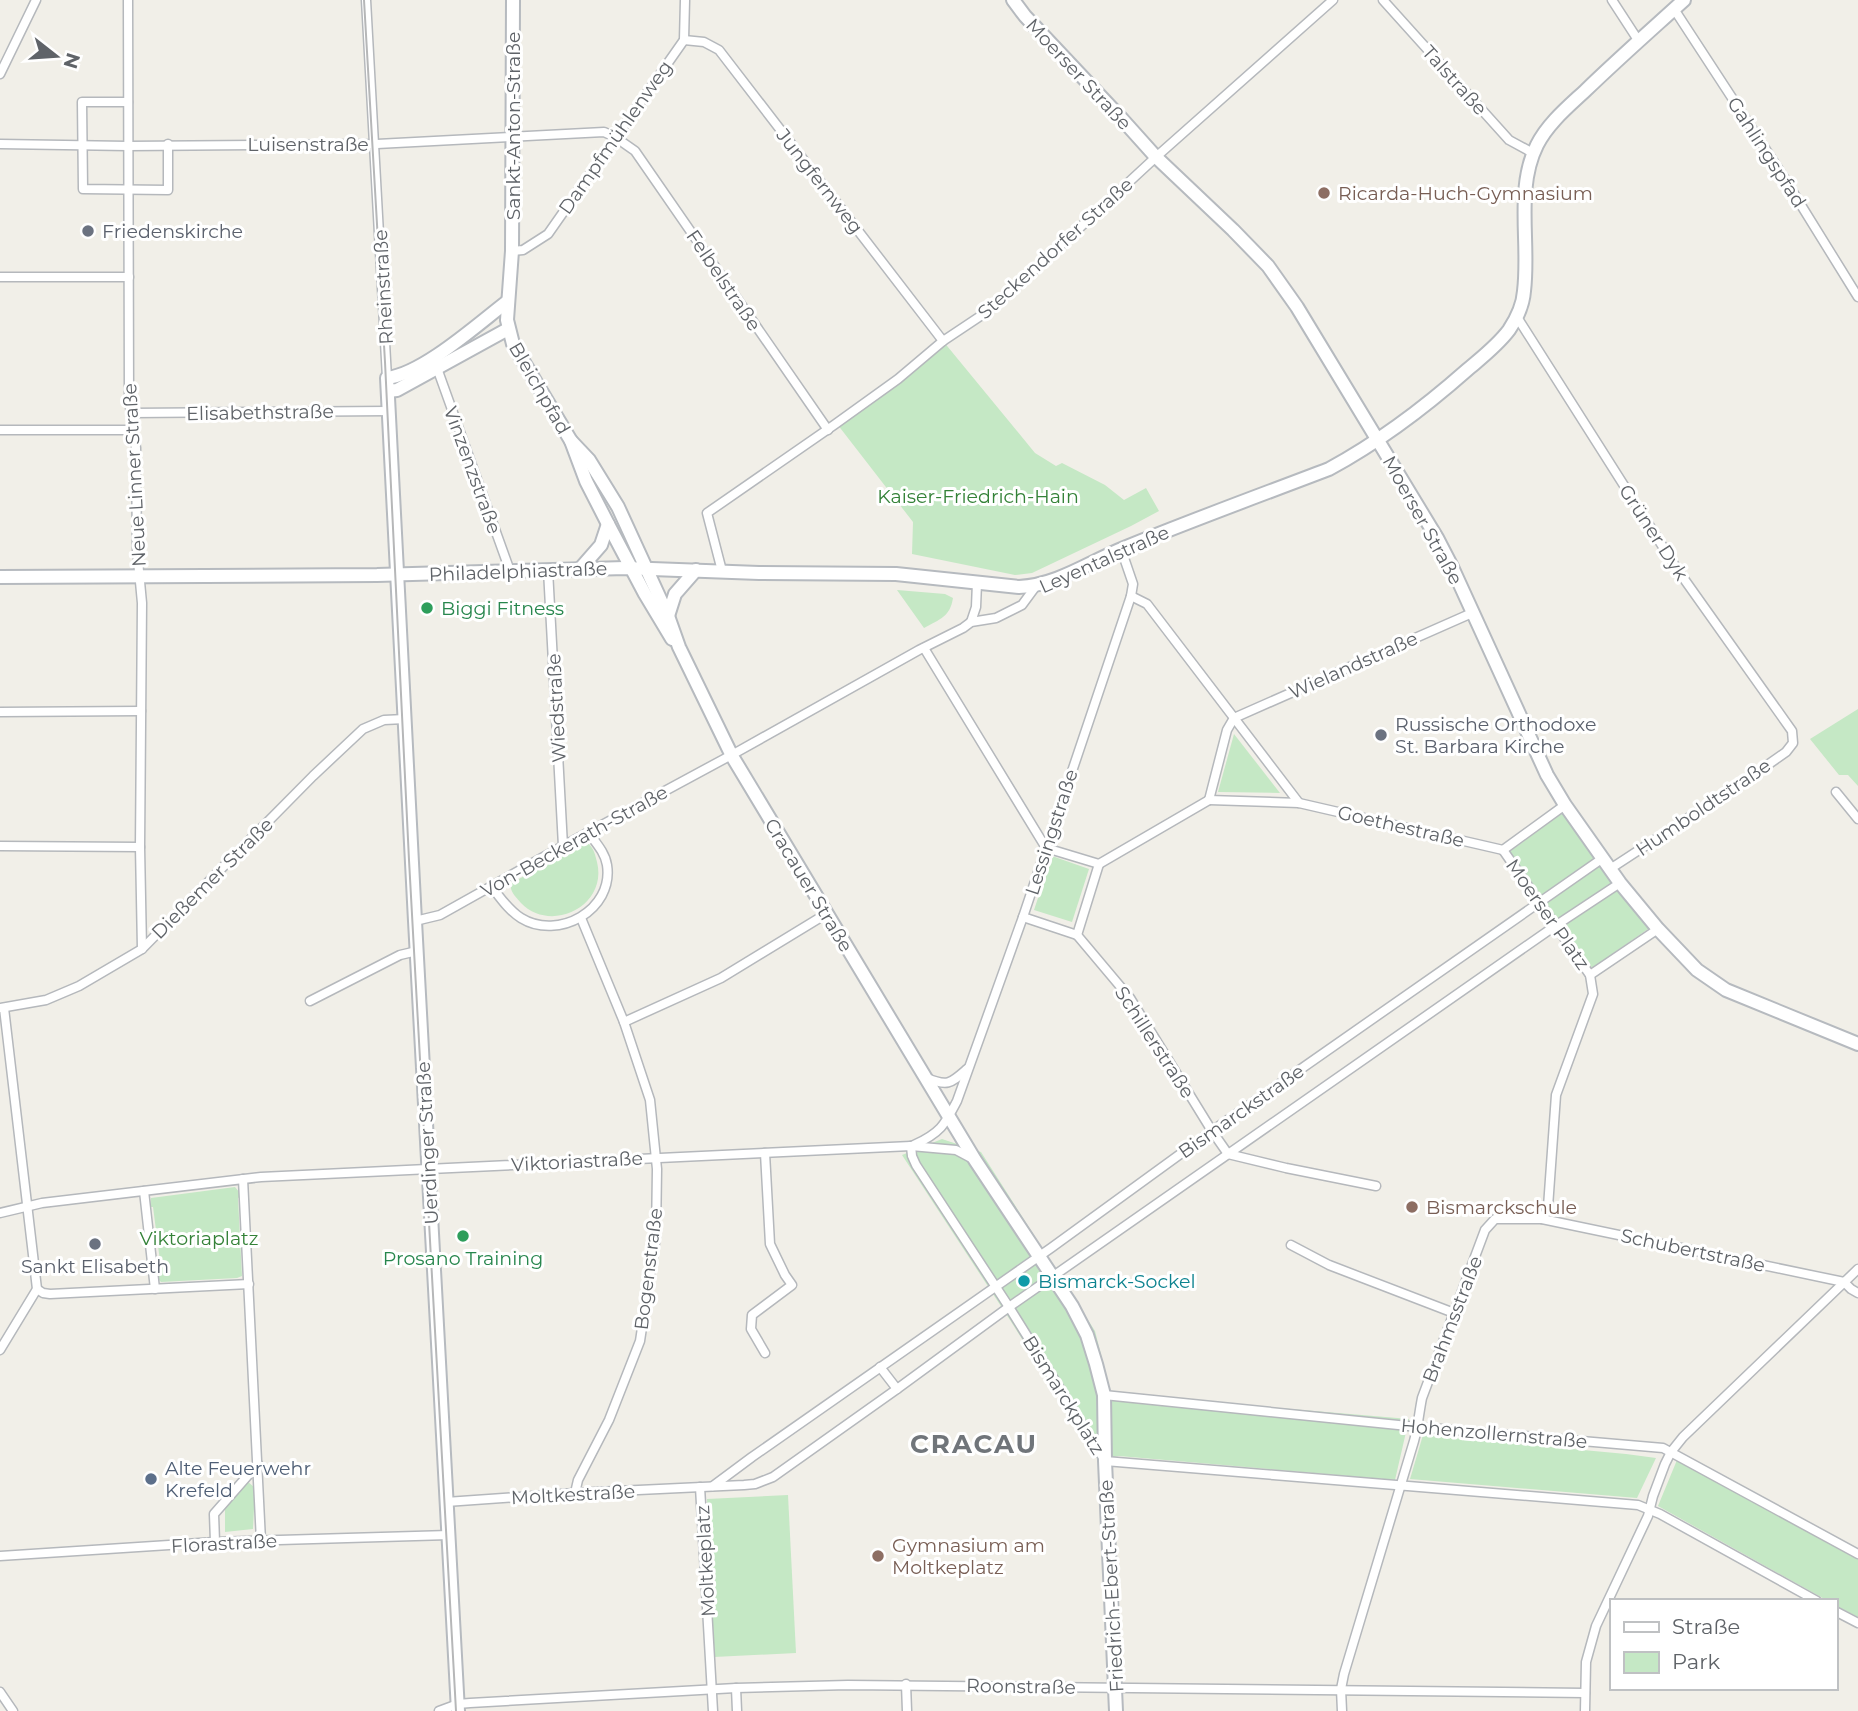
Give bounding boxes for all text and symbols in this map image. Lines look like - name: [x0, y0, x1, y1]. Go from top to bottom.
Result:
- street label: Moerser Straße: [1021, 14, 1136, 135]
- north arrow: [21, 21, 91, 91]
- street label: Sankt-Anton-Straße: [502, 32, 525, 220]
- street label: Talstraße: [1417, 41, 1492, 120]
- text: N: [59, 50, 85, 72]
- street label: Dampfmühlenweg: [554, 56, 677, 219]
- street label: Gahlingspfad: [1722, 93, 1811, 212]
- street label: Jungfernweg: [771, 123, 868, 238]
- street label: Luisenstraße: [247, 133, 369, 156]
- street label: Steckendorfer Straße: [973, 173, 1138, 324]
- place label: Ricarda-Huch-Gymnasium: [1338, 182, 1593, 205]
- marker: Ricarda-Huch-Gymnasium: [1316, 185, 1332, 201]
- place label: Friedenskirche: [102, 220, 243, 243]
- marker: Friedenskirche: [80, 223, 96, 239]
- street label: Felbelstraße: [681, 225, 766, 335]
- street label: Rheinstraße: [369, 229, 398, 345]
- street label: Bleichpfad: [504, 338, 575, 438]
- street label: Neue Linner Straße: [118, 383, 151, 567]
- street label: Elisabethstraße: [186, 400, 334, 425]
- street label: Vinzenzstraße: [439, 403, 506, 537]
- street label: Moerser Straße: [1378, 452, 1468, 589]
- street label: Grüner Dyk: [1614, 480, 1693, 585]
- park label: Kaiser-Friedrich-Hain: [877, 485, 1079, 508]
- street label: Leyentalstraße: [1036, 521, 1173, 598]
- street label: Philadelphiastraße: [428, 557, 608, 586]
- place label: Biggi Fitness: [441, 597, 564, 620]
- marker: Biggi Fitness: [419, 600, 435, 616]
- street label: Wielandstraße: [1285, 627, 1421, 704]
- street label: Wiedstraße: [542, 653, 571, 763]
- place label: Russische Orthodoxe St. Barbara Kirche: [1395, 713, 1596, 758]
- marker: Russische Orthodoxe St. Barbara Kirche: [1373, 727, 1389, 743]
- street label: Humboldtstraße: [1631, 754, 1775, 861]
- street label: Lessingstraße: [1020, 766, 1083, 898]
- street label: Von-Beckerath-Straße: [477, 780, 672, 902]
- street label: Goethestraße: [1335, 801, 1466, 852]
- street label: Dießemer Straße: [147, 813, 278, 944]
- street label: Cracauer Straße: [760, 814, 858, 956]
- street label: Moerser Platz: [1501, 855, 1594, 974]
- street label: Schillerstraße: [1110, 982, 1199, 1102]
- street label: Bismarckstraße: [1174, 1059, 1309, 1163]
- street label: Uerdinger Straße: [412, 1061, 443, 1225]
- street label: Viktoriastraße: [511, 1147, 643, 1176]
- place label: Bismarckschule: [1426, 1196, 1577, 1219]
- marker: Bismarckschule: [1404, 1199, 1420, 1215]
- street label: Bogenstraße: [630, 1207, 667, 1331]
- street label: Schubertstraße: [1619, 1224, 1767, 1277]
- park label: Viktoriaplatz: [139, 1227, 259, 1250]
- marker: Prosano Training: [455, 1228, 471, 1244]
- marker: Sankt Elisabeth: [87, 1236, 103, 1252]
- place label: Prosano Training: [383, 1247, 543, 1270]
- street label: Brahmsstraße: [1418, 1253, 1487, 1386]
- place label: Sankt Elisabeth: [21, 1255, 169, 1278]
- place label: Bismarck-Sockel: [1038, 1270, 1196, 1293]
- marker: Bismarck-Sockel: [1016, 1273, 1032, 1289]
- street label: Bismarckplatz: [1018, 1332, 1109, 1459]
- street label: Hohenzollernstraße: [1400, 1414, 1588, 1453]
- district label: CRACAU: [910, 1428, 1038, 1460]
- place label: Alte Feuerwehr Krefeld: [165, 1457, 311, 1502]
- marker: Alte Feuerwehr Krefeld: [143, 1471, 159, 1487]
- street label: Friedrich-Ebert-Straße: [1094, 1479, 1129, 1693]
- street label: Moltkestraße: [510, 1480, 636, 1509]
- street label: Moltkeplatz: [691, 1505, 720, 1617]
- street label: Florastraße: [170, 1529, 278, 1558]
- place label: Gymnasium am Moltkeplatz: [892, 1534, 1045, 1579]
- marker: Gymnasium am Moltkeplatz: [870, 1548, 886, 1564]
- legend: [1610, 1599, 1837, 1690]
- text: Straße: [1672, 1614, 1740, 1639]
- text: Park: [1672, 1649, 1720, 1674]
- street label: Roonstraße: [966, 1674, 1076, 1699]

